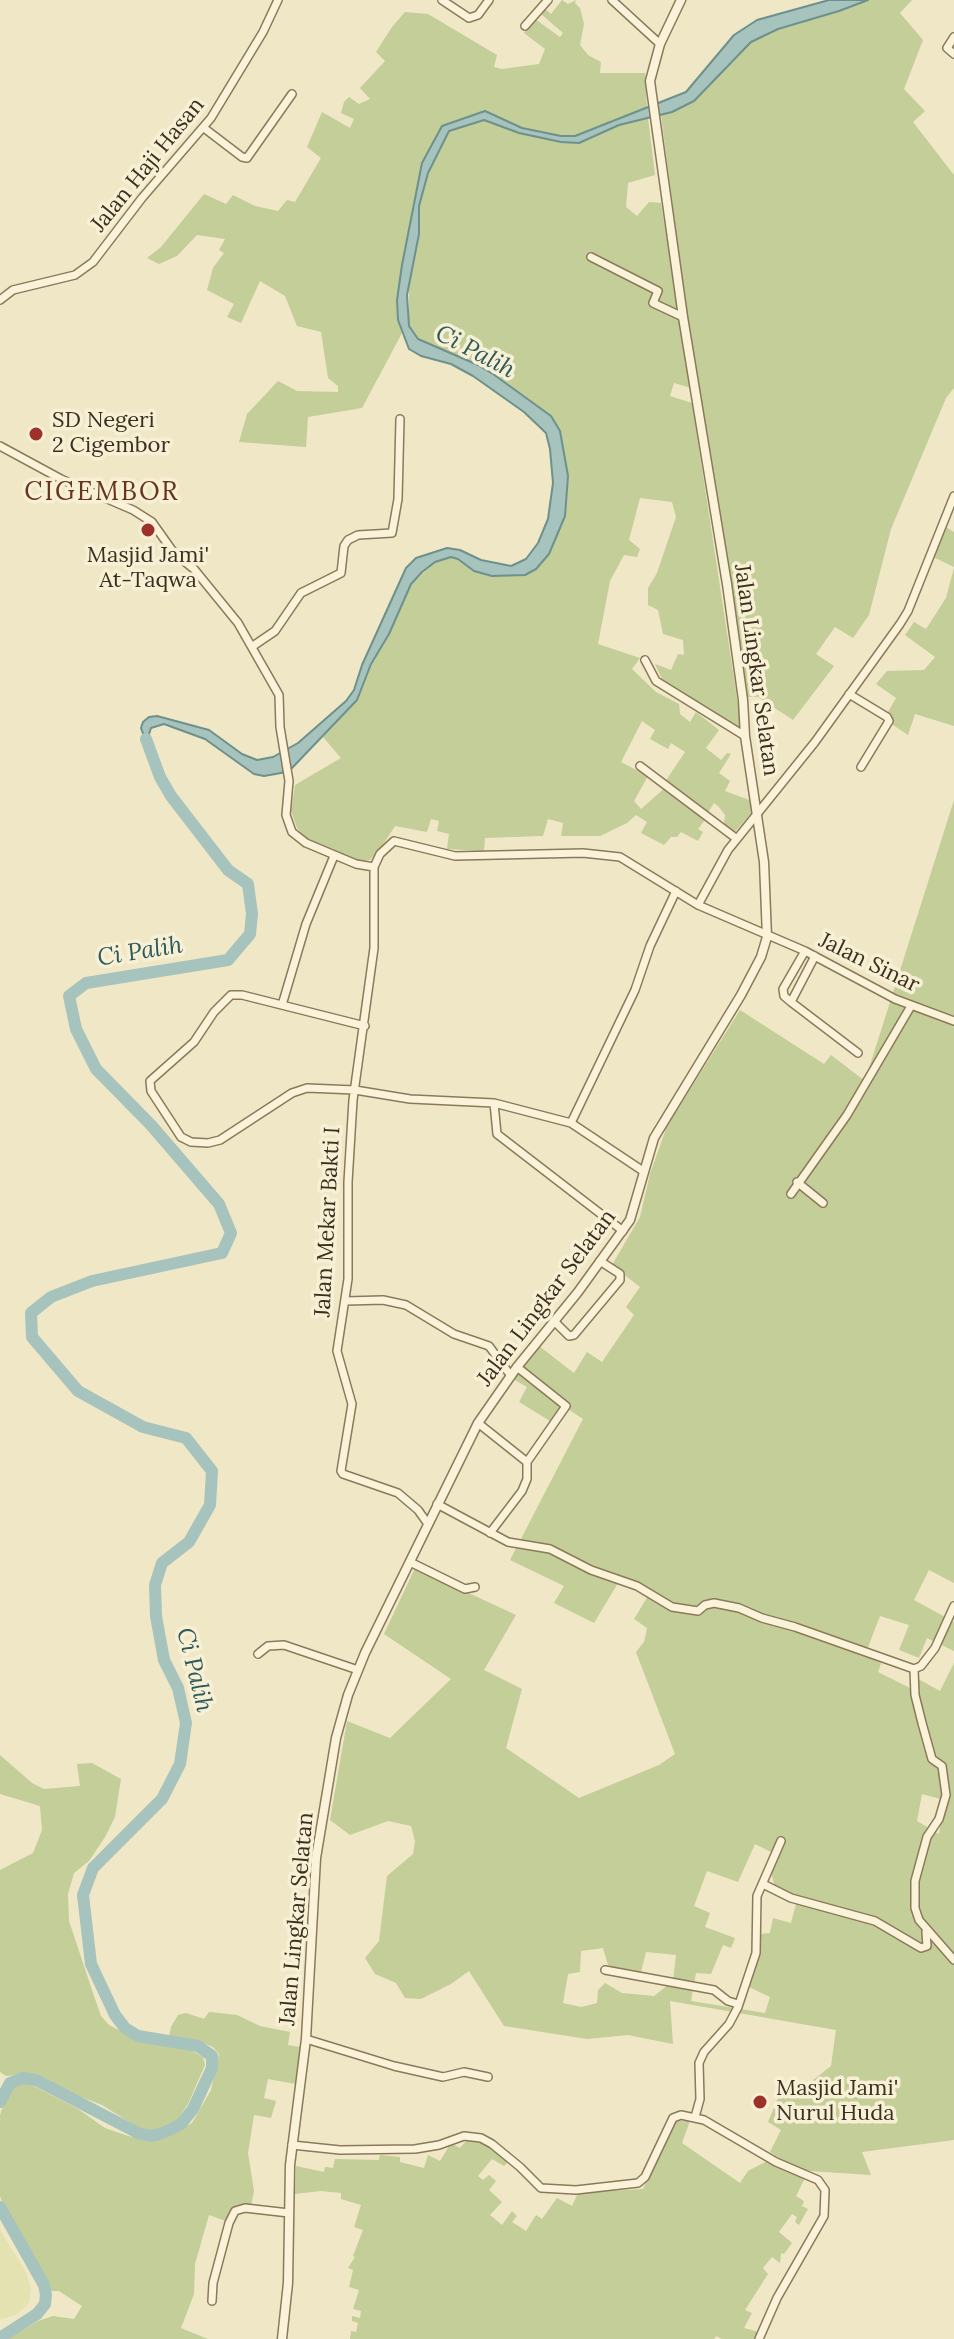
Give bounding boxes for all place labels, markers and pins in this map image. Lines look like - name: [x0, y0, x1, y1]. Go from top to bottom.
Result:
- place label: SD Negeri 2 Cigembor: [52, 408, 170, 460]
- marker: SD Negeri 2 Cigembor: [27, 425, 45, 443]
- marker: Masjid Jami' At-Taqwa: [139, 521, 157, 539]
- place label: Masjid Jami' At-Taqwa: [87, 543, 209, 594]
- place label: Masjid Jami' Nurul Huda: [776, 2076, 898, 2128]
- marker: Masjid Jami' Nurul Huda: [751, 2093, 769, 2111]

